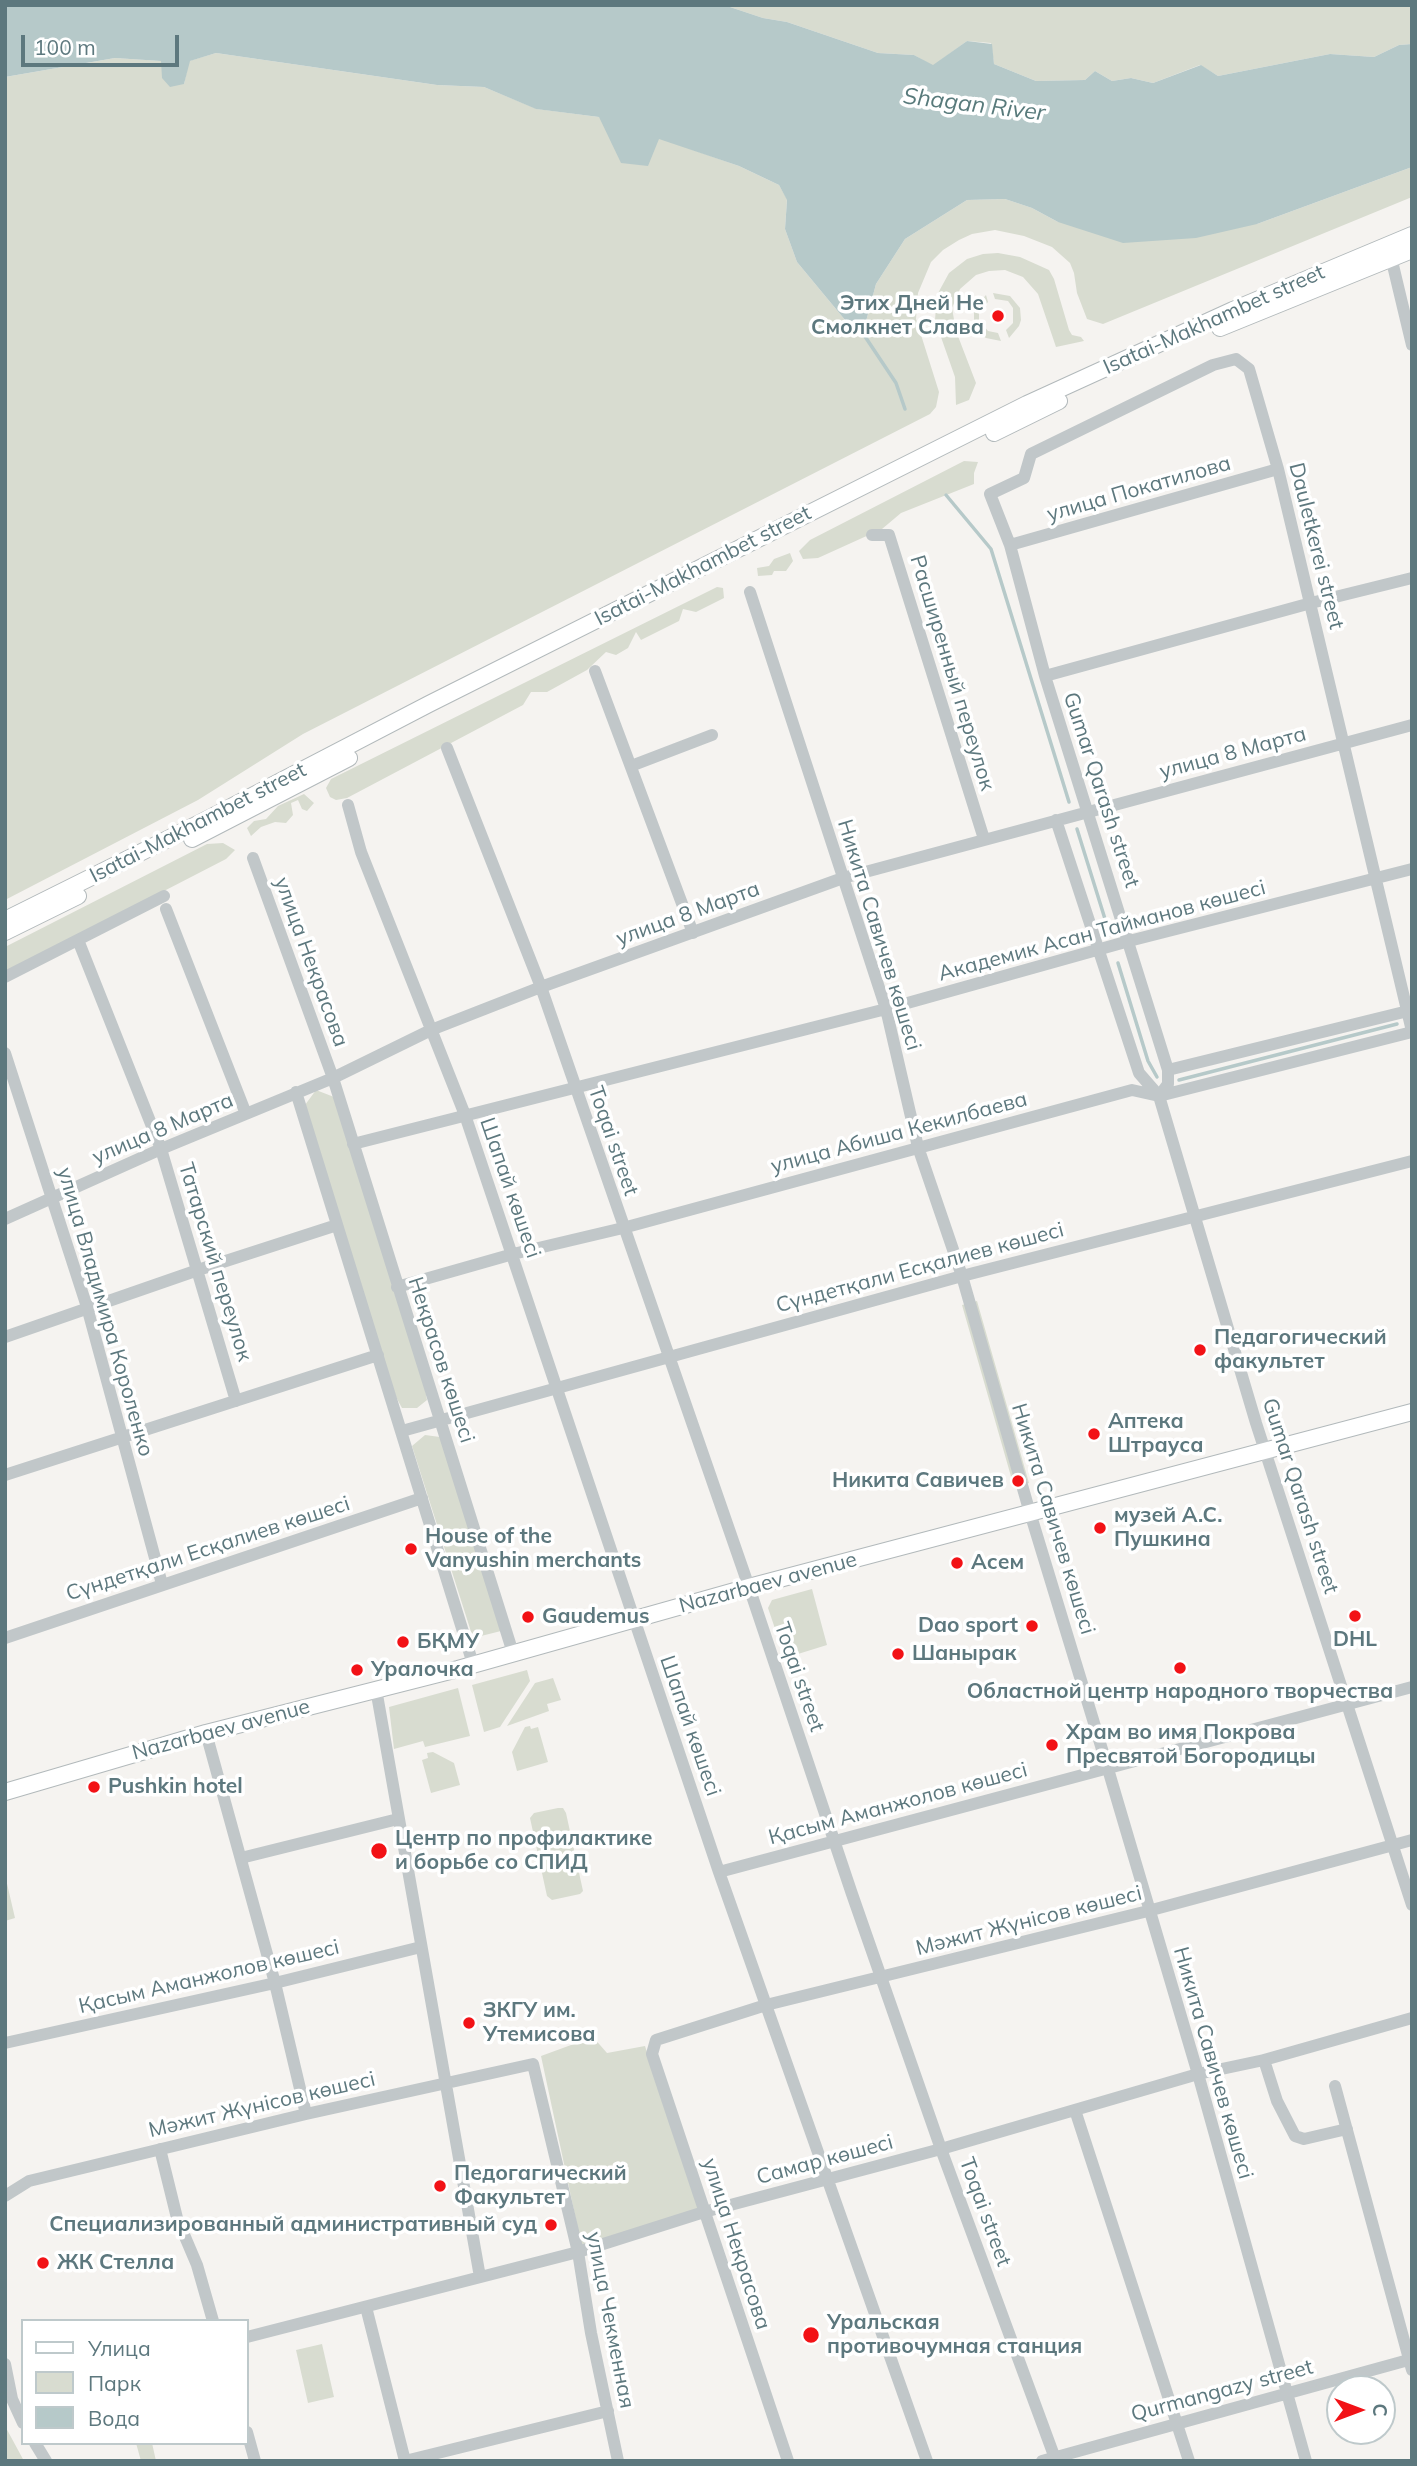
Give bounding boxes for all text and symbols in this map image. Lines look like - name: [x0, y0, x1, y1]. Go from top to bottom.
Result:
- scale bar: [24, 21, 182, 65]
- text: 100 m: [34, 34, 96, 60]
- water label: Shagan River: [901, 83, 1047, 127]
- street label: Isatai-Makhambet street: [1100, 260, 1328, 380]
- place label: Этих Дней Не Смолкнет Слава: [811, 291, 984, 341]
- marker: Этих Дней Не Смолкнет Слава: [990, 308, 1006, 324]
- street label: улица Покатилова: [1044, 451, 1234, 527]
- street label: Dauletkerei street: [1283, 460, 1349, 632]
- street label: Isatai-Makhambet street: [591, 500, 815, 632]
- street label: Расширенный переулок: [904, 552, 1000, 794]
- street label: Gumar Qarash street: [1057, 689, 1145, 891]
- street label: улица 8 Марта: [1157, 721, 1309, 785]
- street label: Isatai-Makhambet street: [86, 757, 310, 889]
- street label: Никита Савичев көшесі: [832, 816, 926, 1054]
- street label: улица Некрасова: [269, 874, 353, 1050]
- street label: Академик Асан Тайманов көшесі: [936, 875, 1268, 987]
- street label: улица 8 Марта: [613, 876, 763, 952]
- street label: Toqai street: [583, 1083, 643, 1199]
- street label: улица Абиша Кекилбаева: [768, 1087, 1030, 1179]
- street label: улица 8 Марта: [89, 1088, 237, 1170]
- street label: Шапай көшесі: [474, 1114, 546, 1262]
- street label: Татарский переулок: [173, 1160, 257, 1364]
- street label: улица Владимира Короленко: [52, 1164, 158, 1460]
- street label: Сүндетқали Есқалиев көшесі: [773, 1217, 1067, 1319]
- street label: Некрасов көшесі: [402, 1274, 480, 1446]
- place label: Педагогический факультет: [1214, 1325, 1387, 1375]
- marker: Педагогический факультет: [1192, 1342, 1208, 1358]
- street label: Gumar Qarash street: [1256, 1395, 1344, 1597]
- street label: Никита Савичев көшесі: [1006, 1400, 1100, 1638]
- place label: Аптека Штрауса: [1108, 1409, 1204, 1459]
- marker: Аптека Штрауса: [1086, 1426, 1102, 1442]
- place label: Никита Савичев: [832, 1468, 1004, 1494]
- marker: Никита Савичев: [1010, 1473, 1026, 1489]
- street label: Сүндетқали Есқалиев көшесі: [63, 1491, 353, 1607]
- place label: музей А.С. Пушкина: [1114, 1503, 1222, 1553]
- marker: музей А.С. Пушкина: [1092, 1520, 1108, 1536]
- place label: House of the Vanyushin merchants: [425, 1524, 641, 1574]
- marker: House of the Vanyushin merchants: [403, 1541, 419, 1557]
- street label: Nazarbaev avenue: [676, 1547, 860, 1619]
- place label: Асем: [971, 1550, 1024, 1576]
- marker: Асем: [949, 1555, 965, 1571]
- place label: Gaudemus: [542, 1604, 650, 1630]
- marker: DHL: [1347, 1608, 1363, 1624]
- marker: Gaudemus: [520, 1609, 536, 1625]
- place label: Dao sport: [918, 1613, 1018, 1639]
- marker: Dao sport: [1024, 1618, 1040, 1634]
- street label: Toqai street: [769, 1619, 829, 1735]
- place label: DHL: [1333, 1627, 1377, 1653]
- place label: БҚМУ: [417, 1629, 479, 1655]
- marker: БҚМУ: [395, 1634, 411, 1650]
- place label: Шанырак: [912, 1641, 1016, 1667]
- marker: Шанырак: [890, 1646, 906, 1662]
- street label: Шапай көшесі: [654, 1652, 726, 1800]
- place label: Уралочка: [371, 1657, 474, 1683]
- marker: Областной центр народного творчества: [1172, 1660, 1188, 1676]
- marker: Уралочка: [349, 1662, 365, 1678]
- place label: Областной центр народного творчества: [967, 1679, 1393, 1705]
- street label: Nazarbaev avenue: [129, 1694, 313, 1766]
- place label: Храм во имя Покрова Пресвятой Богородицы: [1066, 1720, 1316, 1770]
- marker: Храм во имя Покрова Пресвятой Богородицы: [1044, 1737, 1060, 1753]
- street label: Қасым Аманжолов көшесі: [766, 1757, 1030, 1851]
- place label: Pushkin hotel: [108, 1774, 243, 1800]
- marker: Pushkin hotel: [86, 1779, 102, 1795]
- place label: Центр по профилактике и борьбе со СПИД: [395, 1826, 653, 1876]
- marker: Центр по профилактике и борьбе со СПИД: [369, 1841, 389, 1861]
- street label: Мәжит Жүнісов көшесі: [914, 1881, 1144, 1961]
- street label: Қасым Аманжолов көшесі: [76, 1935, 342, 2019]
- street label: Никита Савичев көшесі: [1168, 1944, 1258, 2182]
- place label: ЗКГУ им. Утемисова: [483, 1998, 596, 2048]
- marker: ЗКГУ им. Утемисова: [461, 2015, 477, 2031]
- street label: Мәжит Жүнісов көшесі: [146, 2067, 378, 2143]
- street label: Самар көшесі: [754, 2130, 896, 2190]
- street label: Toqai street: [954, 2154, 1016, 2270]
- street label: улица Некрасова: [696, 2155, 776, 2333]
- place label: Педогагический Факультет: [454, 2161, 627, 2211]
- marker: Педогагический Факультет: [432, 2178, 448, 2194]
- place label: Специализированный административный суд: [49, 2212, 537, 2238]
- marker: Специализированный административный суд: [543, 2217, 559, 2233]
- street label: улица Чекменная: [581, 2230, 639, 2410]
- place label: ЖК Стелла: [57, 2250, 174, 2276]
- marker: ЖК Стелла: [35, 2255, 51, 2271]
- place label: Уральская противочумная станция: [827, 2310, 1082, 2360]
- legend: [21, 2319, 248, 2445]
- marker: Уральская противочумная станция: [801, 2325, 821, 2345]
- text: Улица: [88, 2335, 151, 2361]
- street label: Qurmangazy street: [1128, 2355, 1316, 2427]
- text: Парк: [88, 2370, 141, 2396]
- north arrow: [1326, 2375, 1396, 2445]
- text: С: [1368, 2403, 1392, 2417]
- text: Вода: [88, 2405, 140, 2431]

